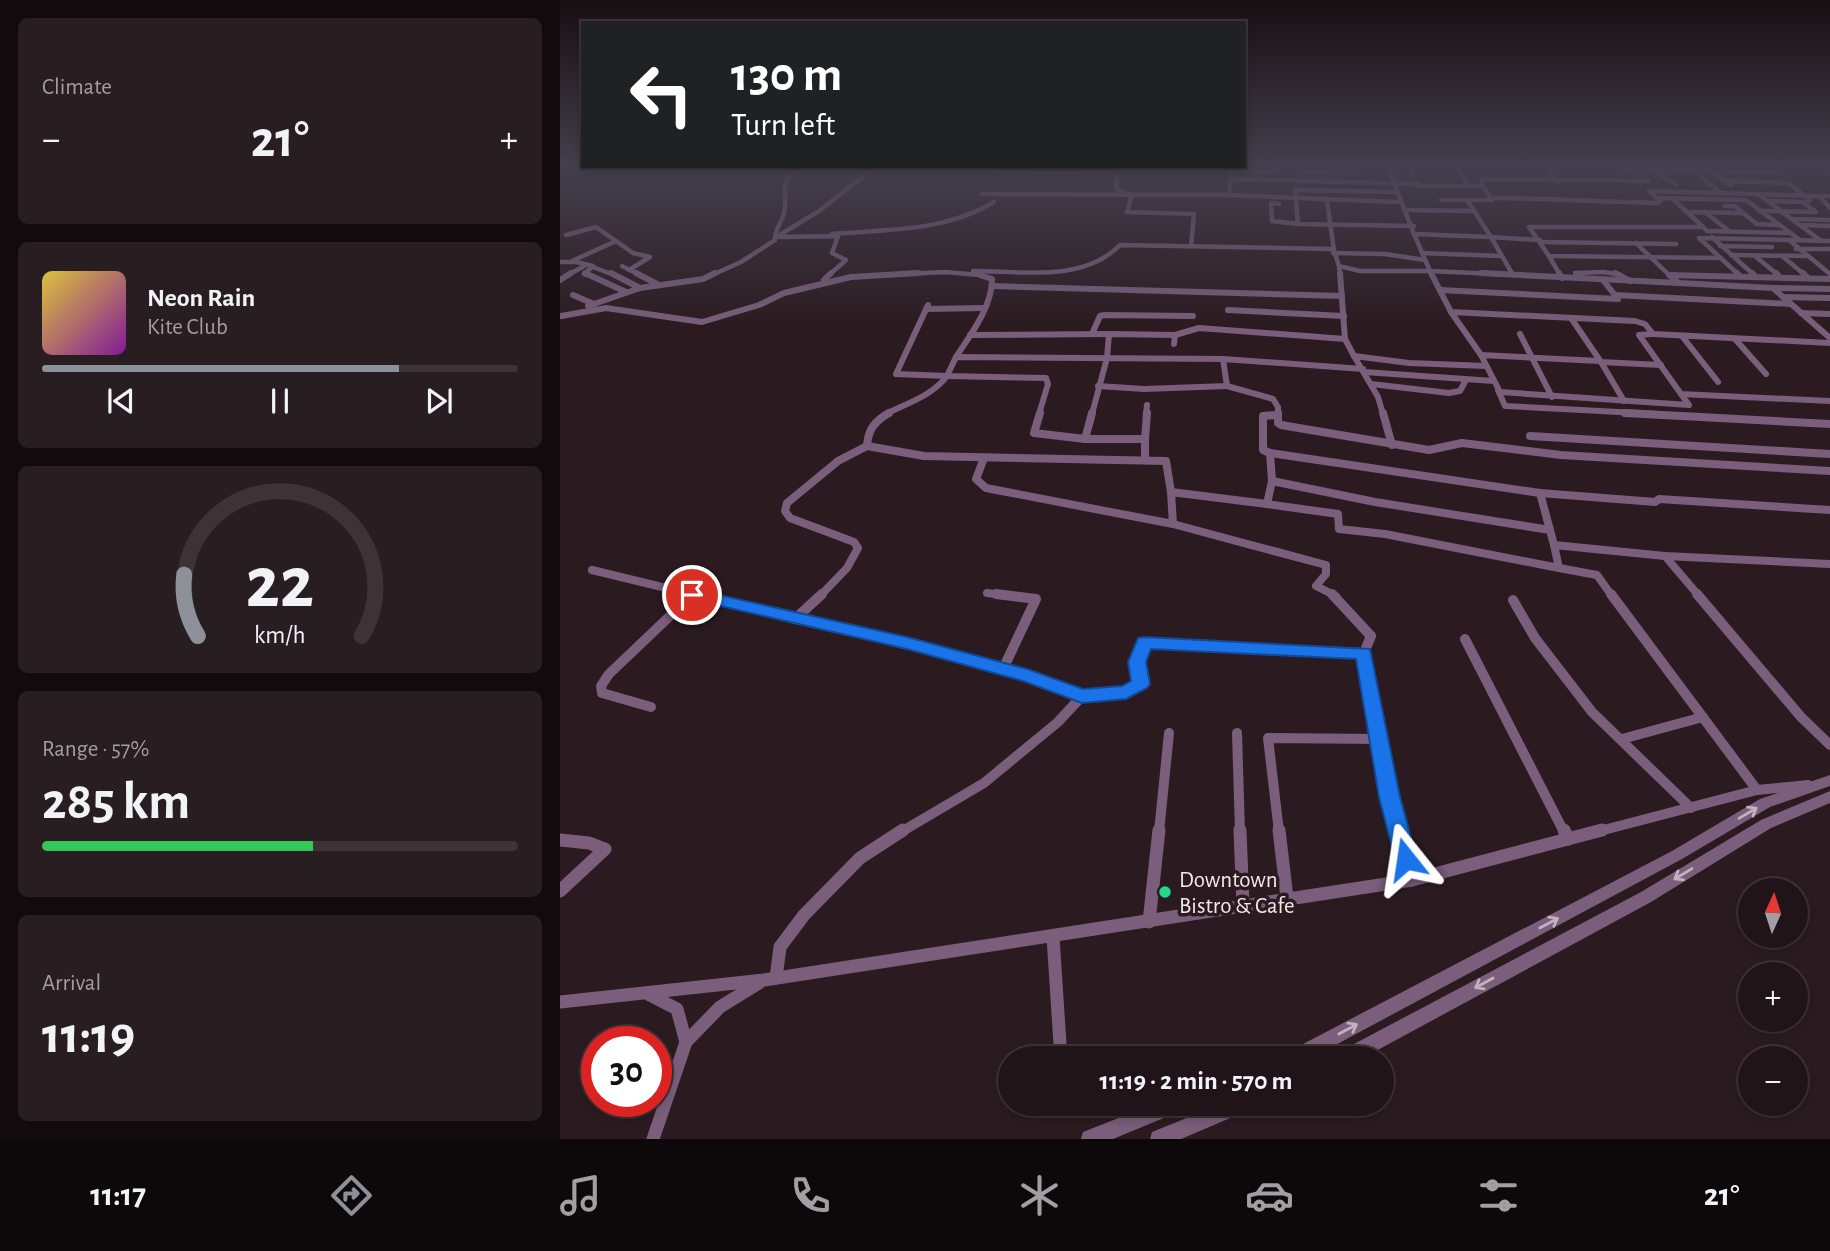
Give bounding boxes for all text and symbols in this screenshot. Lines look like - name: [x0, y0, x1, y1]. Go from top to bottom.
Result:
- icon: left: [616, 49, 707, 140]
- text: 130 m: [731, 51, 842, 100]
- text: Climate: [42, 76, 112, 99]
- text: Turn left: [731, 109, 835, 141]
- text: 21°: [251, 114, 309, 166]
- text: −: [42, 121, 60, 159]
- text: +: [500, 121, 518, 159]
- text: Neon Rain: [147, 285, 255, 311]
- text: Kite Club: [147, 316, 228, 339]
- icon: previous: [102, 382, 140, 420]
- icon: pause: [261, 382, 299, 420]
- icon: next: [420, 382, 458, 420]
- text: 22: [246, 548, 314, 621]
- pin: [662, 565, 722, 625]
- icon: arrive: [673, 576, 711, 614]
- text: km/h: [254, 622, 306, 647]
- text: Range · 57%: [42, 738, 149, 761]
- text: 285 km: [42, 776, 190, 828]
- one-way arrow: [1738, 806, 1758, 820]
- position arrow: [1369, 822, 1443, 896]
- one-way arrow: [1674, 868, 1694, 882]
- place label: Downtown Bistro & Cafe: [1179, 869, 1295, 918]
- north arrow: [1738, 878, 1808, 948]
- map controls: [1738, 878, 1808, 1116]
- marker: Downtown Bistro & Cafe: [1157, 884, 1173, 900]
- one-way arrow: [1538, 915, 1559, 929]
- button: +: [1738, 962, 1808, 1032]
- text: Arrival: [42, 972, 101, 995]
- one-way arrow: [1474, 976, 1494, 990]
- text: 11:19: [42, 1010, 135, 1062]
- one-way arrow: [1337, 1022, 1358, 1035]
- speed limit sign: 30: [581, 1026, 672, 1117]
- button: −: [1738, 1046, 1808, 1116]
- text: 11:19 · 2 min · 570 m: [1100, 1068, 1292, 1094]
- icon: directions: [327, 1171, 376, 1220]
- icon: music: [556, 1171, 605, 1220]
- icon: phone: [786, 1171, 835, 1220]
- icon: climate: [1015, 1171, 1064, 1220]
- icon: car: [1245, 1171, 1294, 1220]
- icon: filters: [1474, 1171, 1523, 1220]
- text: 11:17: [90, 1179, 146, 1211]
- text: 21°: [1704, 1179, 1740, 1211]

